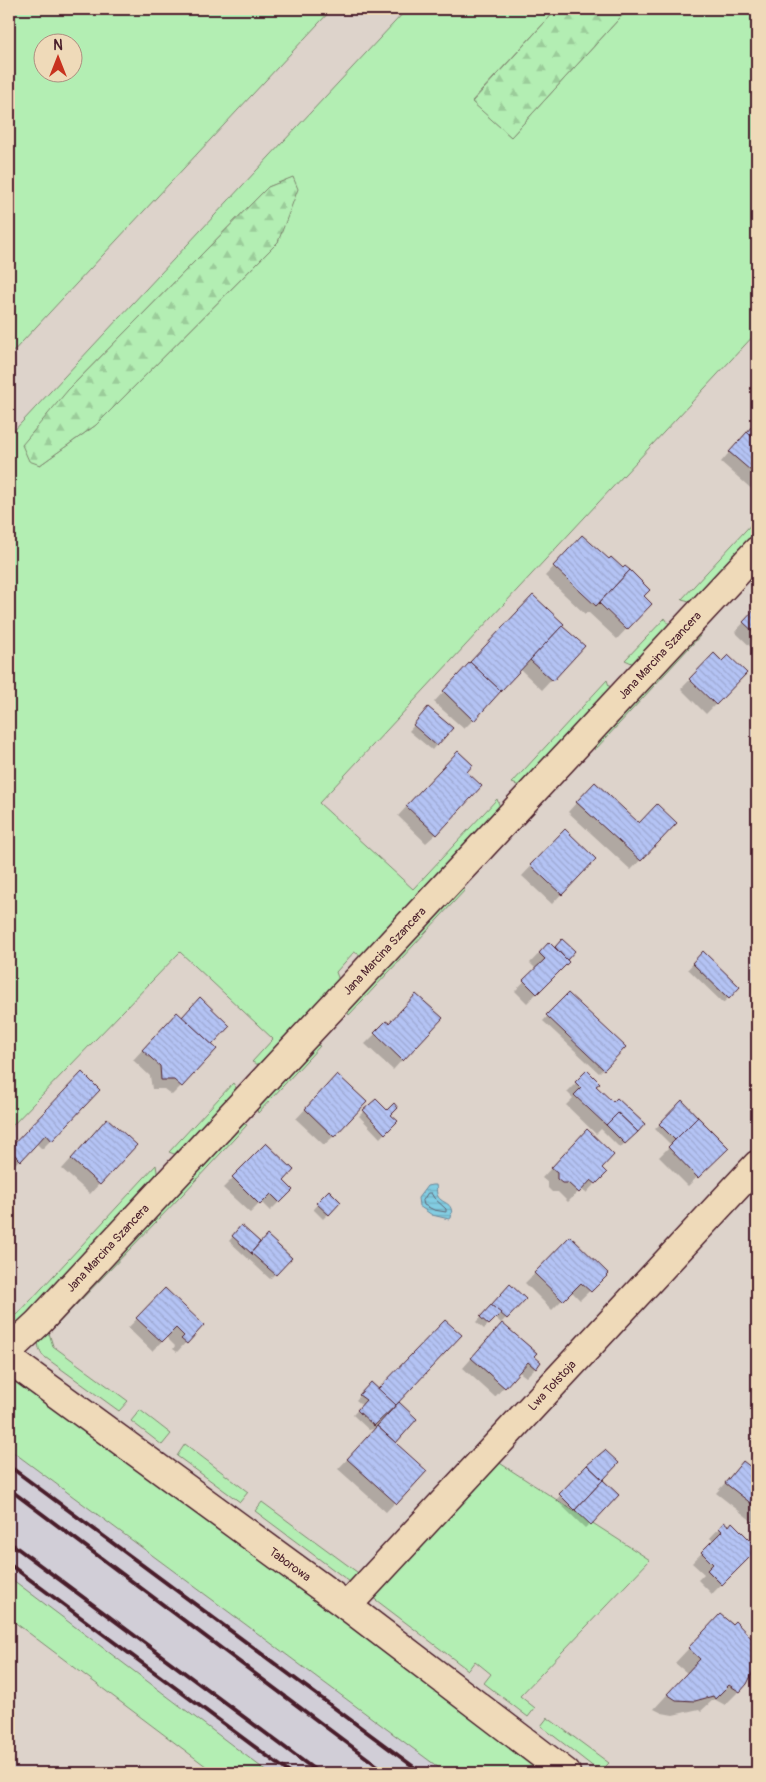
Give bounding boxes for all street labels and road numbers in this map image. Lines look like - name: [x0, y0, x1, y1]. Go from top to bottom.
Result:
- street label: Jana Marcina Szancera: [616, 608, 705, 703]
- street label: Jana Marcina Szancera: [340, 904, 430, 998]
- street label: Jana Marcina Szancera: [64, 1201, 153, 1296]
- street label: Lwa Tołstoja: [525, 1357, 580, 1414]
- street label: Taborowa: [266, 1545, 314, 1585]

